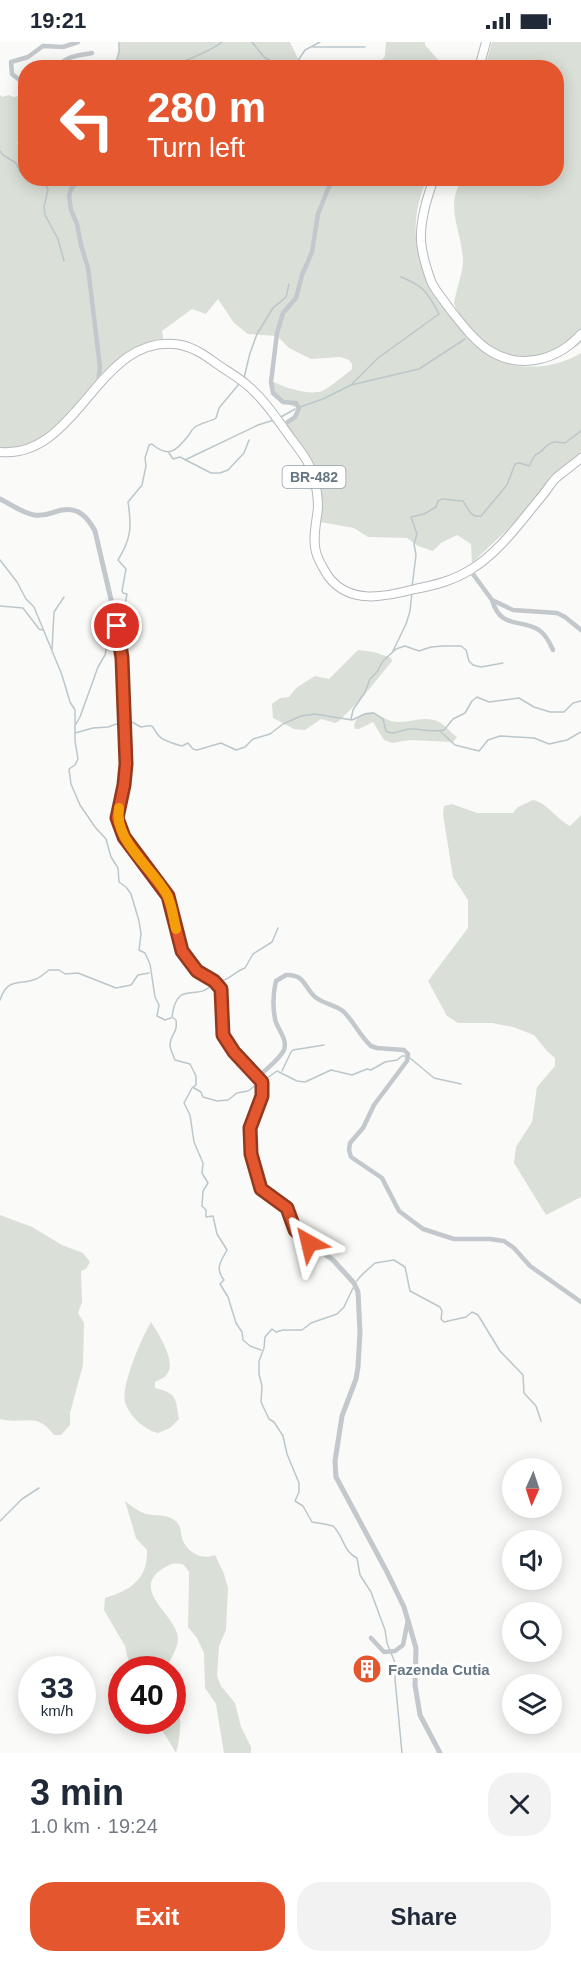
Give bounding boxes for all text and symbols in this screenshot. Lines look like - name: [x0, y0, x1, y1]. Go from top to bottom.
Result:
- text: 19:21: [30, 8, 86, 33]
- icon: left: [48, 84, 126, 162]
- text: 280 m: [147, 84, 266, 131]
- text: Turn left: [147, 133, 245, 163]
- road number: BR-482: [282, 466, 346, 488]
- pin: [91, 600, 142, 651]
- icon: arrive: [100, 609, 133, 642]
- position arrow: [277, 1211, 341, 1275]
- north arrow: [502, 1458, 562, 1518]
- map controls: [502, 1458, 562, 1734]
- button: sound: [502, 1530, 562, 1590]
- button: search: [502, 1602, 562, 1662]
- building icon: Fazenda Cutia: [351, 1653, 383, 1685]
- speed limit sign: 40: [108, 1656, 186, 1734]
- place label: Fazenda Cutia: [388, 1661, 490, 1678]
- text: 33: [40, 1671, 74, 1704]
- button: layers: [502, 1674, 562, 1734]
- text: km/h: [41, 1702, 73, 1719]
- text: 3 min: [30, 1772, 124, 1813]
- button: close: [488, 1773, 551, 1836]
- text: 1.0 km · 19:24: [30, 1815, 158, 1837]
- button: Exit: [30, 1882, 285, 1951]
- button: Share: [297, 1882, 551, 1951]

